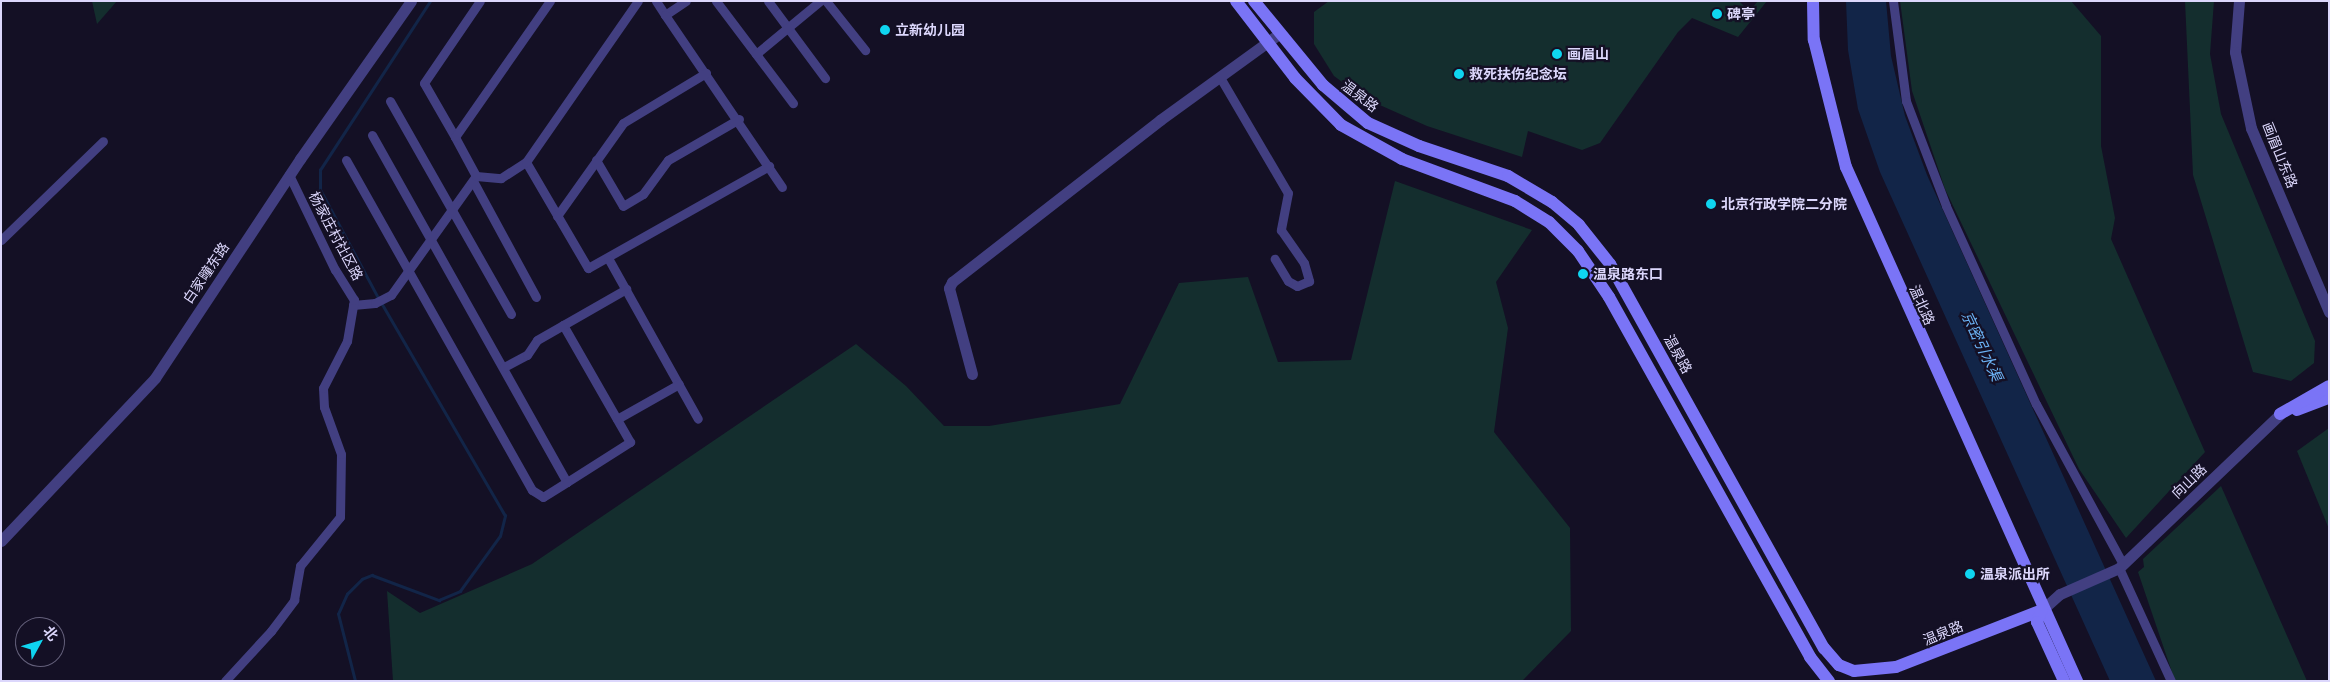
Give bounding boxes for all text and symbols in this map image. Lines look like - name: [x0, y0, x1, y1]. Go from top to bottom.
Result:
- place label: 碑亭: [1727, 6, 1755, 22]
- marker: 碑亭: [1711, 8, 1723, 20]
- place label: 立新幼儿园: [895, 22, 965, 38]
- marker: 立新幼儿园: [879, 24, 891, 36]
- place label: 画眉山: [1567, 46, 1609, 62]
- marker: 画眉山: [1551, 48, 1563, 60]
- place label: 救死扶伤纪念坛: [1469, 66, 1567, 82]
- marker: 救死扶伤纪念坛: [1453, 68, 1465, 80]
- street label: 温泉路: [1338, 77, 1382, 115]
- street label: 画眉山东路: [2259, 119, 2301, 191]
- street label: 杨家庄村社区路: [306, 189, 366, 283]
- place label: 北京行政学院二分院: [1721, 196, 1847, 212]
- marker: 北京行政学院二分院: [1705, 198, 1717, 210]
- street label: 白家疃东路: [179, 239, 233, 307]
- place label: 温泉路东口: [1593, 266, 1663, 282]
- marker: 温泉路东口: [1577, 268, 1589, 280]
- street label: 温北路: [1906, 282, 1938, 328]
- water label: 京密引水渠: [1958, 308, 2006, 384]
- street label: 温泉路: [1660, 332, 1696, 376]
- street label: 向山路: [2168, 460, 2210, 502]
- place label: 温泉派出所: [1980, 566, 2050, 582]
- marker: 温泉派出所: [1964, 568, 1976, 580]
- north arrow: [15, 617, 65, 667]
- street label: 温泉路: [1920, 617, 1966, 649]
- text: 北: [39, 621, 63, 644]

